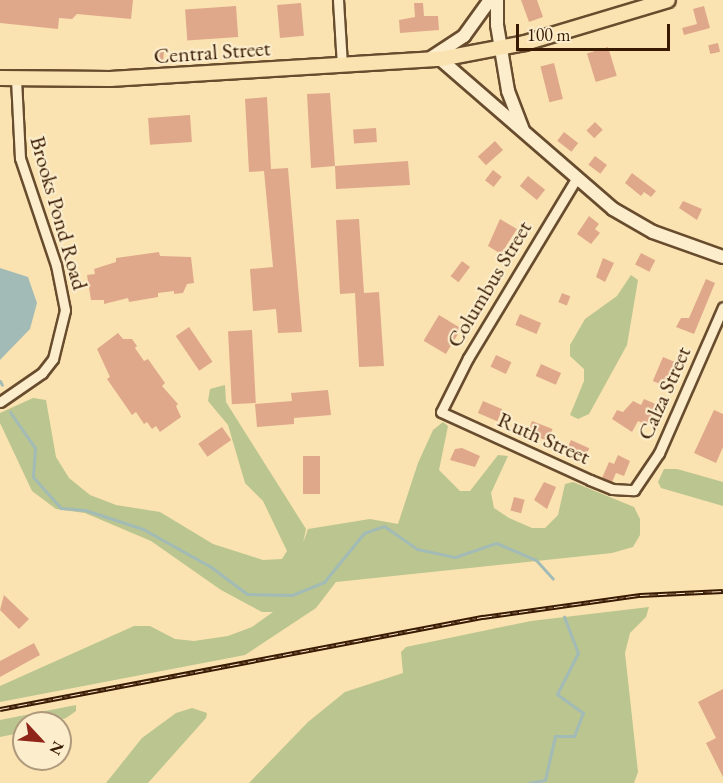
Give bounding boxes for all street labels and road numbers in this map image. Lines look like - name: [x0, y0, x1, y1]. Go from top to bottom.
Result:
- street label: Central Street: [153, 35, 271, 69]
- street label: Brooks Pond Road: [24, 133, 94, 293]
- street label: Columbus Street: [441, 216, 537, 352]
- street label: Calza Street: [632, 342, 696, 444]
- street label: Ruth Street: [494, 406, 594, 470]

